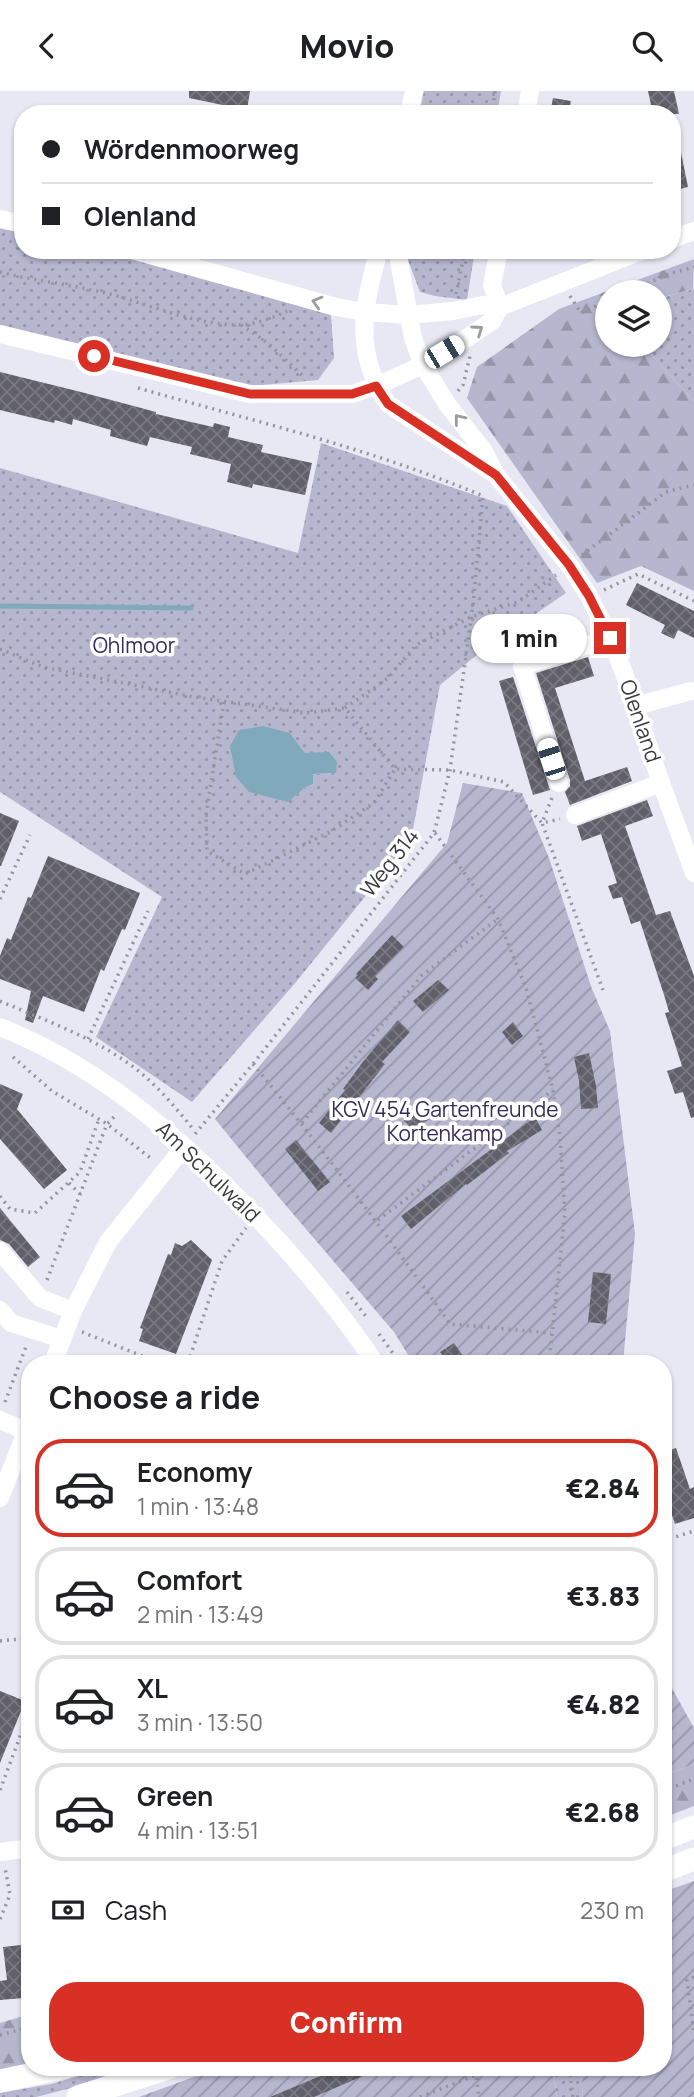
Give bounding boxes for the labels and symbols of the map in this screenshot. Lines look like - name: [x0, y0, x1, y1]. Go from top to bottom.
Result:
- one-way arrow: [311, 295, 323, 310]
- one-way arrow: [470, 326, 483, 338]
- car: [421, 332, 468, 372]
- route start: [78, 340, 110, 372]
- one-way arrow: [455, 414, 467, 427]
- callout: 1 min: [470, 613, 586, 663]
- route end: [594, 622, 626, 654]
- park label: Ohlmoor: [93, 631, 176, 659]
- street label: Olenland: [614, 675, 668, 766]
- car: [535, 736, 568, 782]
- street label: Weg 314: [354, 822, 425, 902]
- park label: KGV 454 Gartenfreunde Kortenkamp: [331, 1095, 559, 1147]
- street label: Am Schulwald: [151, 1115, 267, 1228]

